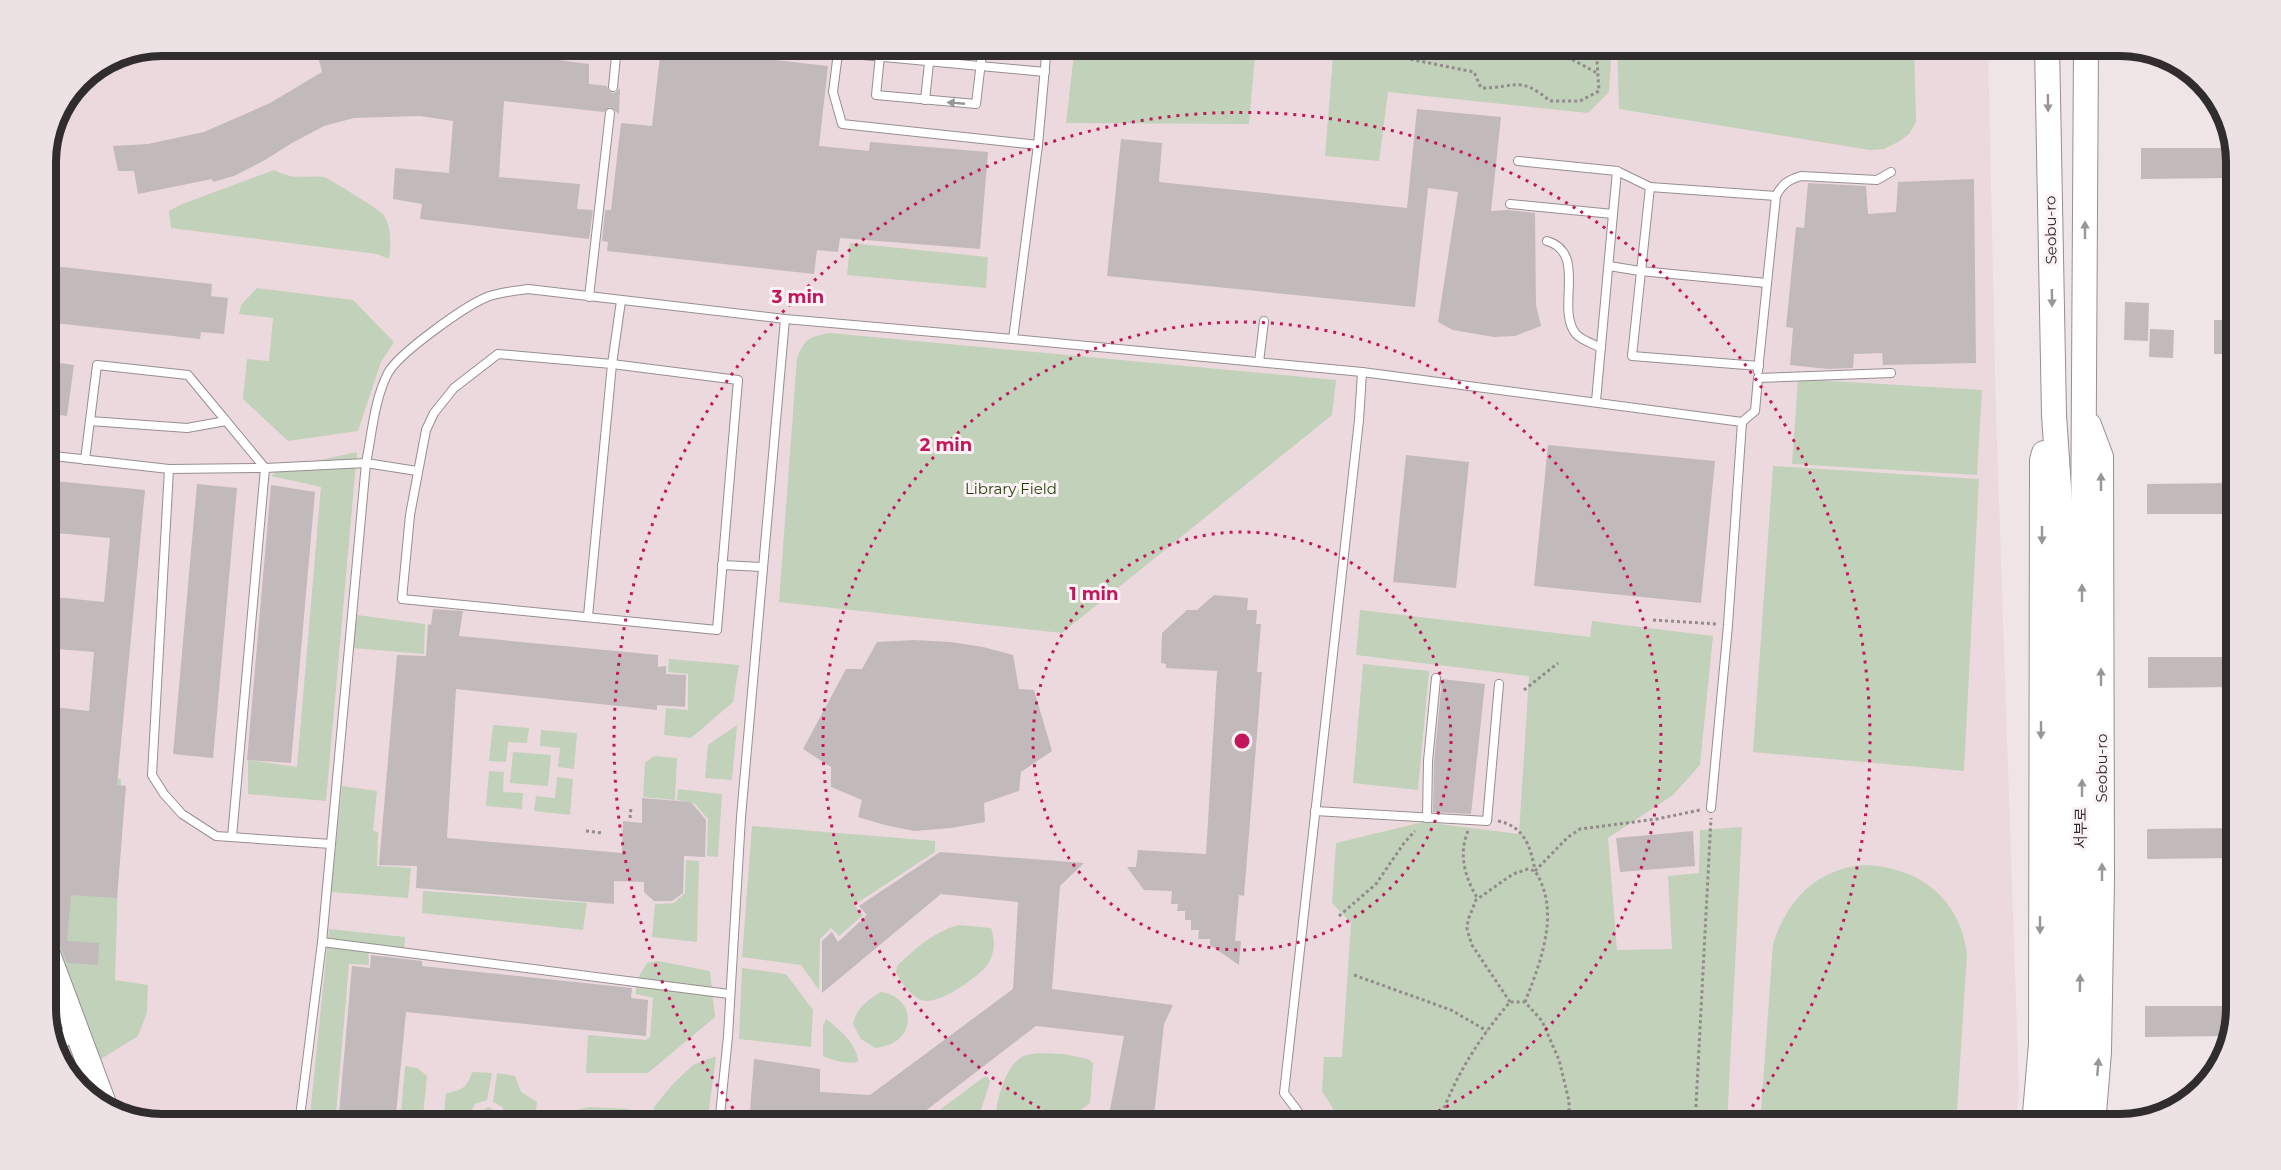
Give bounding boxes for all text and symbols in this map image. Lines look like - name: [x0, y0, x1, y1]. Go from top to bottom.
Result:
- one-way arrow: [2043, 94, 2053, 113]
- one-way arrow: [947, 98, 966, 108]
- street label: Seobu-ro: [2040, 195, 2061, 265]
- one-way arrow: [2080, 221, 2090, 240]
- text: 3 min: [771, 286, 824, 308]
- one-way arrow: [2047, 289, 2057, 308]
- text: 2 min: [920, 434, 972, 456]
- one-way arrow: [2096, 472, 2106, 491]
- park label: Library Field: [965, 479, 1057, 498]
- one-way arrow: [2037, 526, 2047, 545]
- text: 1 min: [1070, 583, 1118, 605]
- one-way arrow: [2077, 583, 2087, 602]
- one-way arrow: [2096, 667, 2106, 686]
- one-way arrow: [2036, 721, 2046, 740]
- centre of rings: [1232, 731, 1252, 751]
- street label: Seobu-ro: [2092, 734, 2111, 802]
- one-way arrow: [2077, 778, 2086, 797]
- street label: 서부로: [2071, 807, 2090, 849]
- one-way arrow: [2097, 862, 2107, 881]
- one-way arrow: [2036, 916, 2045, 935]
- one-way arrow: [2076, 973, 2085, 992]
- one-way arrow: [2093, 1057, 2103, 1076]

